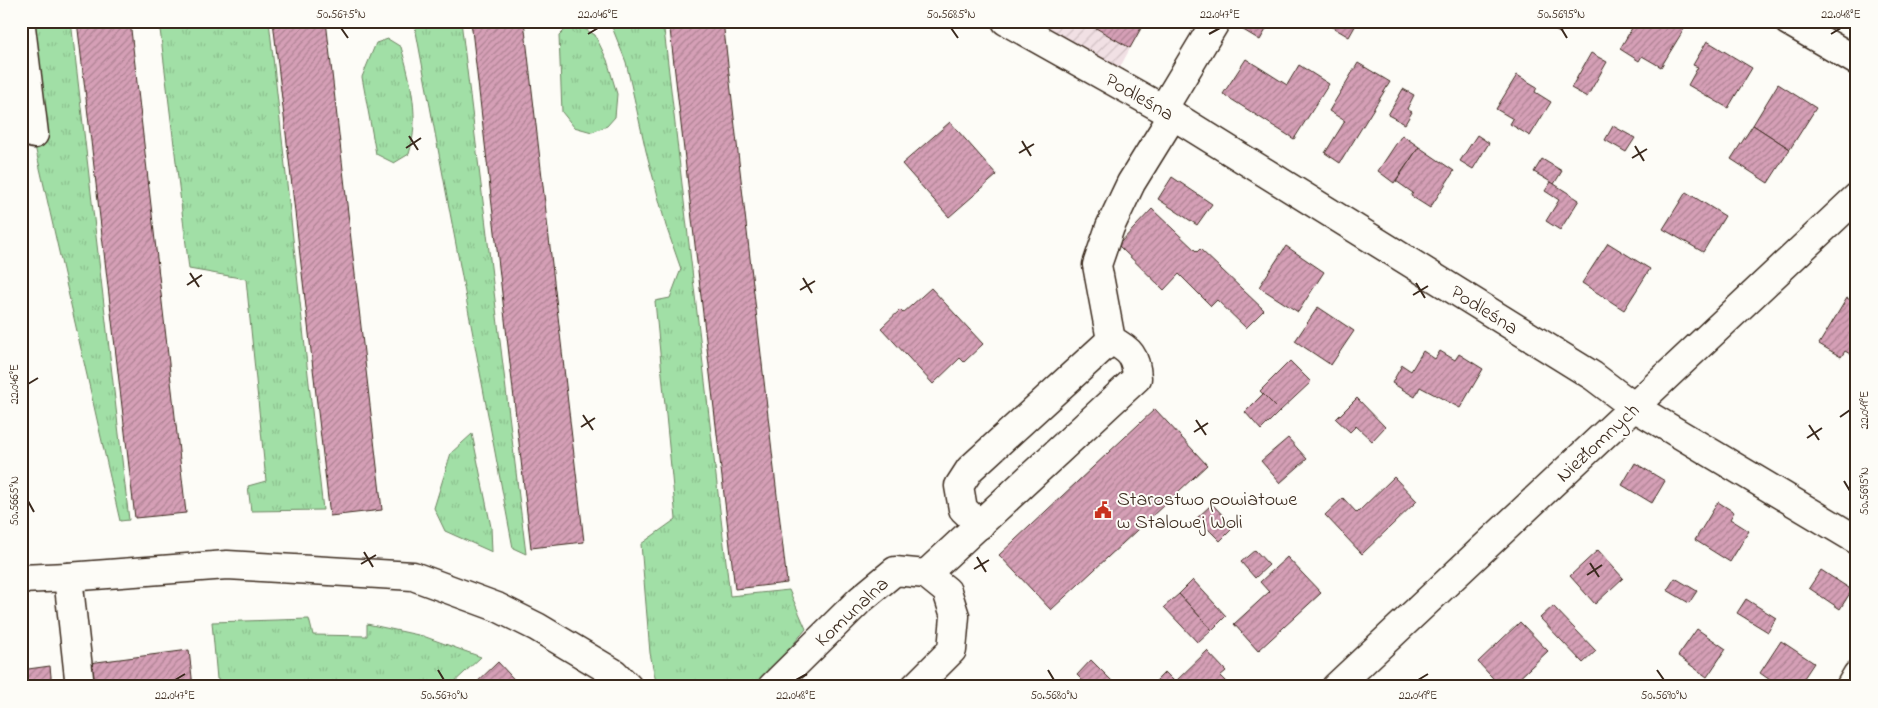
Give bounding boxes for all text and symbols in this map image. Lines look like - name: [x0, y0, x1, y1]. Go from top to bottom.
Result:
- text: 50.5675°N: [316, 6, 366, 24]
- text: 22.046°E: [578, 6, 618, 24]
- text: 50.5685°N: [926, 6, 976, 24]
- text: 22.047°E: [1200, 6, 1240, 24]
- text: 50.5695°N: [1537, 6, 1585, 24]
- text: 22.048°E: [1821, 6, 1861, 24]
- street label: Podleśna: [1099, 67, 1179, 130]
- street label: Podleśna: [1444, 279, 1523, 343]
- text: 22.046°E: [6, 364, 24, 404]
- text: 22.049°E: [1856, 391, 1874, 429]
- street label: Niezłomnych: [1550, 397, 1647, 490]
- text: 50.5695°N: [1856, 467, 1874, 515]
- text: 50.5665°N: [6, 476, 24, 526]
- place label: Starostwo powiatowe w Stalowej Woli: [1117, 486, 1297, 538]
- public building icon: Starostwo powiatowe w Stalowej Woli: [1093, 500, 1113, 520]
- street label: Komunalna: [809, 571, 896, 655]
- text: 22.047°E: [155, 687, 195, 705]
- text: 50.5670°N: [420, 687, 468, 705]
- text: 22.048°E: [776, 687, 816, 705]
- text: 50.5680°N: [1030, 687, 1078, 705]
- text: 22.049°E: [1399, 687, 1437, 705]
- text: 50.5690°N: [1641, 687, 1687, 705]

